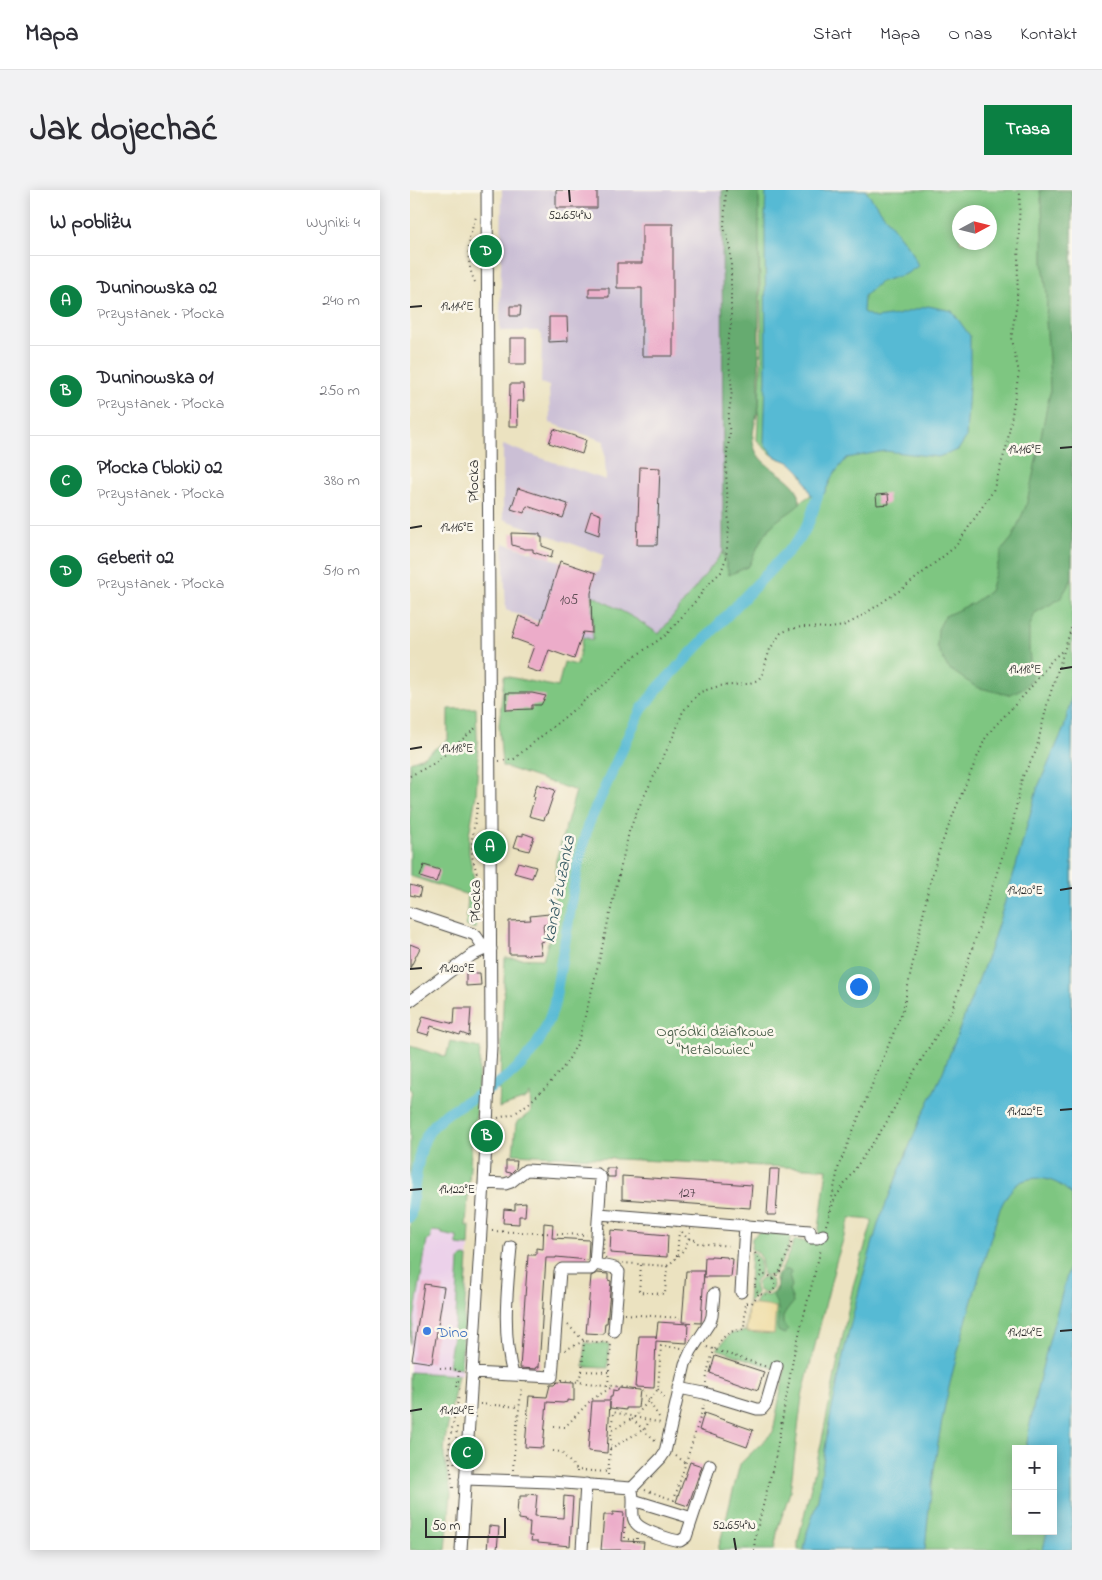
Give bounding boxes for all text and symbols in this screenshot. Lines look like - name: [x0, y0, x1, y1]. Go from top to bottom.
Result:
- text: Mapa: [25, 17, 79, 52]
- text: Start: [813, 22, 852, 48]
- text: Mapa: [880, 22, 920, 48]
- text: O nas: [948, 22, 992, 48]
- text: Kontakt: [1020, 22, 1077, 48]
- text: Jak dojechać: [30, 105, 217, 156]
- button: Trasa: [984, 105, 1072, 155]
- north arrow: [952, 205, 997, 250]
- text: 52.654°N: [548, 207, 592, 225]
- text: W pobliżu: [50, 208, 132, 238]
- text: Wyniki: 4: [306, 211, 360, 235]
- pin: D: [470, 232, 502, 270]
- text: Duninowska 02: [97, 275, 217, 302]
- text: A: [61, 289, 71, 313]
- text: 240 m: [322, 289, 360, 313]
- text: 19.114°E: [441, 298, 473, 316]
- text: Przystanek · Płocka: [97, 302, 225, 326]
- text: Duninowska 01: [97, 365, 214, 392]
- text: B: [61, 379, 71, 403]
- text: 250 m: [320, 379, 360, 403]
- text: Przystanek · Płocka: [97, 392, 225, 416]
- text: 19.116°E: [1008, 441, 1042, 459]
- text: Płocka (bloki) 02: [97, 455, 223, 482]
- street label: Płocka: [462, 459, 486, 503]
- text: C: [62, 469, 70, 493]
- text: 380 m: [324, 469, 360, 493]
- text: Przystanek · Płocka: [97, 482, 225, 506]
- text: 19.116°E: [440, 519, 474, 537]
- text: Geberit 02: [97, 545, 174, 572]
- text: D: [60, 559, 72, 583]
- text: 510 m: [322, 559, 360, 583]
- text: Przystanek · Płocka: [97, 572, 225, 596]
- house number: 105: [560, 590, 578, 611]
- text: 19.118°E: [1009, 661, 1041, 679]
- text: 19.118°E: [441, 740, 473, 758]
- pin: A: [474, 828, 506, 866]
- water label: kanał Zuzanka: [537, 833, 583, 945]
- street label: Płocka: [464, 879, 488, 923]
- text: 19.120°E: [1007, 882, 1043, 900]
- text: 19.120°E: [439, 960, 475, 978]
- your location: [846, 974, 872, 1000]
- park label: Ogródki działkowe "Metalowiec": [656, 1020, 775, 1062]
- text: 19.122°E: [1007, 1103, 1043, 1121]
- pin: B: [471, 1117, 503, 1155]
- text: 19.122°E: [439, 1181, 475, 1199]
- house number: 127: [678, 1183, 696, 1204]
- place label: Dino: [436, 1321, 468, 1345]
- text: 19.124°E: [1007, 1324, 1043, 1342]
- marker: Dino: [421, 1325, 433, 1337]
- text: 19.124°E: [439, 1402, 475, 1420]
- pin: C: [451, 1434, 483, 1472]
- map controls: [1012, 1445, 1057, 1535]
- button: +: [1012, 1445, 1057, 1490]
- button: −: [1012, 1490, 1057, 1535]
- scale bar: [425, 1515, 506, 1538]
- text: 50 m: [432, 1516, 460, 1537]
- text: 52.654°N: [712, 1517, 756, 1535]

